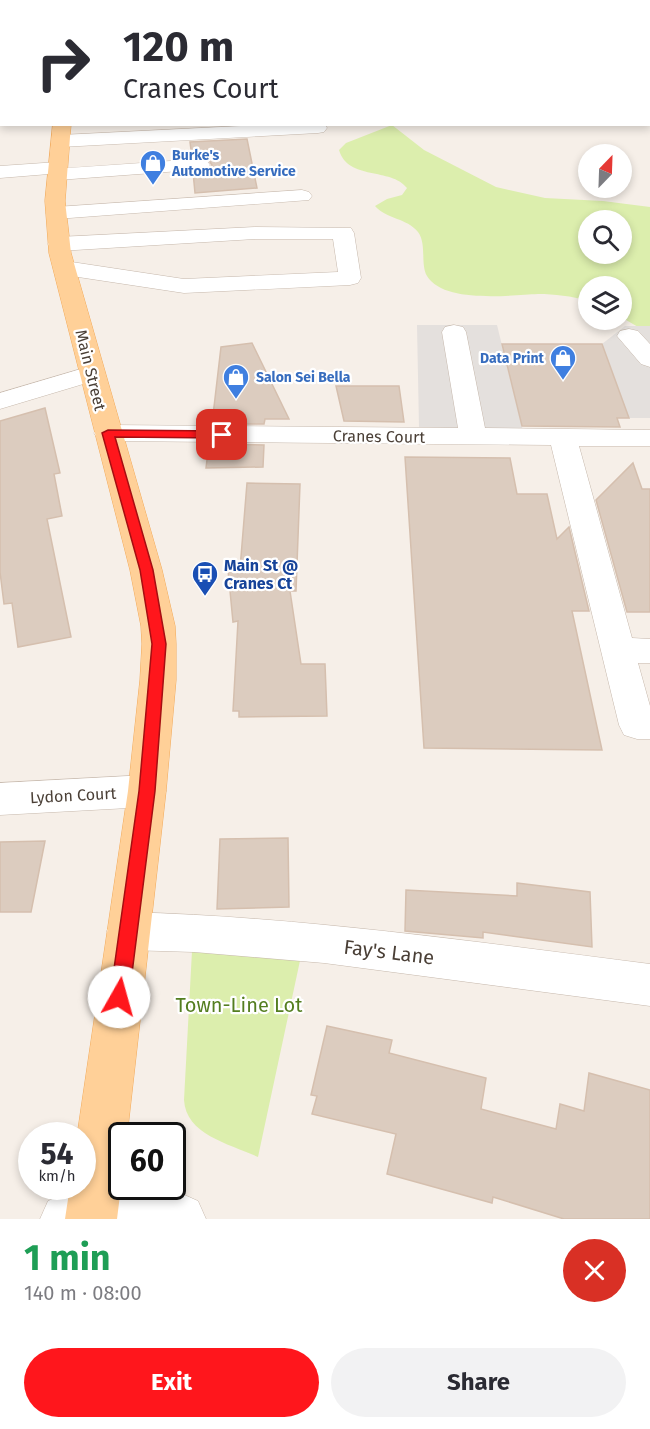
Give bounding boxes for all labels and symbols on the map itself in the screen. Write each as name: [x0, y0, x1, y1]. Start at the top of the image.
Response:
north arrow: [578, 144, 632, 198]
place label: Burke's Automotive Service: [171, 147, 296, 180]
shop icon: Burke's Automotive Service: [138, 148, 168, 186]
street label: Main Street: [71, 328, 110, 413]
shop icon: Data Print: [548, 343, 578, 381]
place label: Data Print: [480, 350, 545, 367]
shop icon: Salon Sei Bella: [221, 362, 251, 400]
place label: Salon Sei Bella: [256, 369, 351, 386]
pin: [196, 409, 247, 460]
street label: Cranes Court: [333, 426, 425, 447]
place label: Main St @ Cranes Ct: [224, 556, 298, 593]
bus stop icon: Main St @ Cranes Ct: [190, 559, 220, 597]
street label: Lydon Court: [29, 784, 117, 807]
street label: Fay's Lane: [342, 935, 436, 969]
position arrow: [87, 965, 151, 1029]
park label: Town-Line Lot: [176, 993, 303, 1017]
speed limit sign: 60: [108, 1122, 186, 1200]

